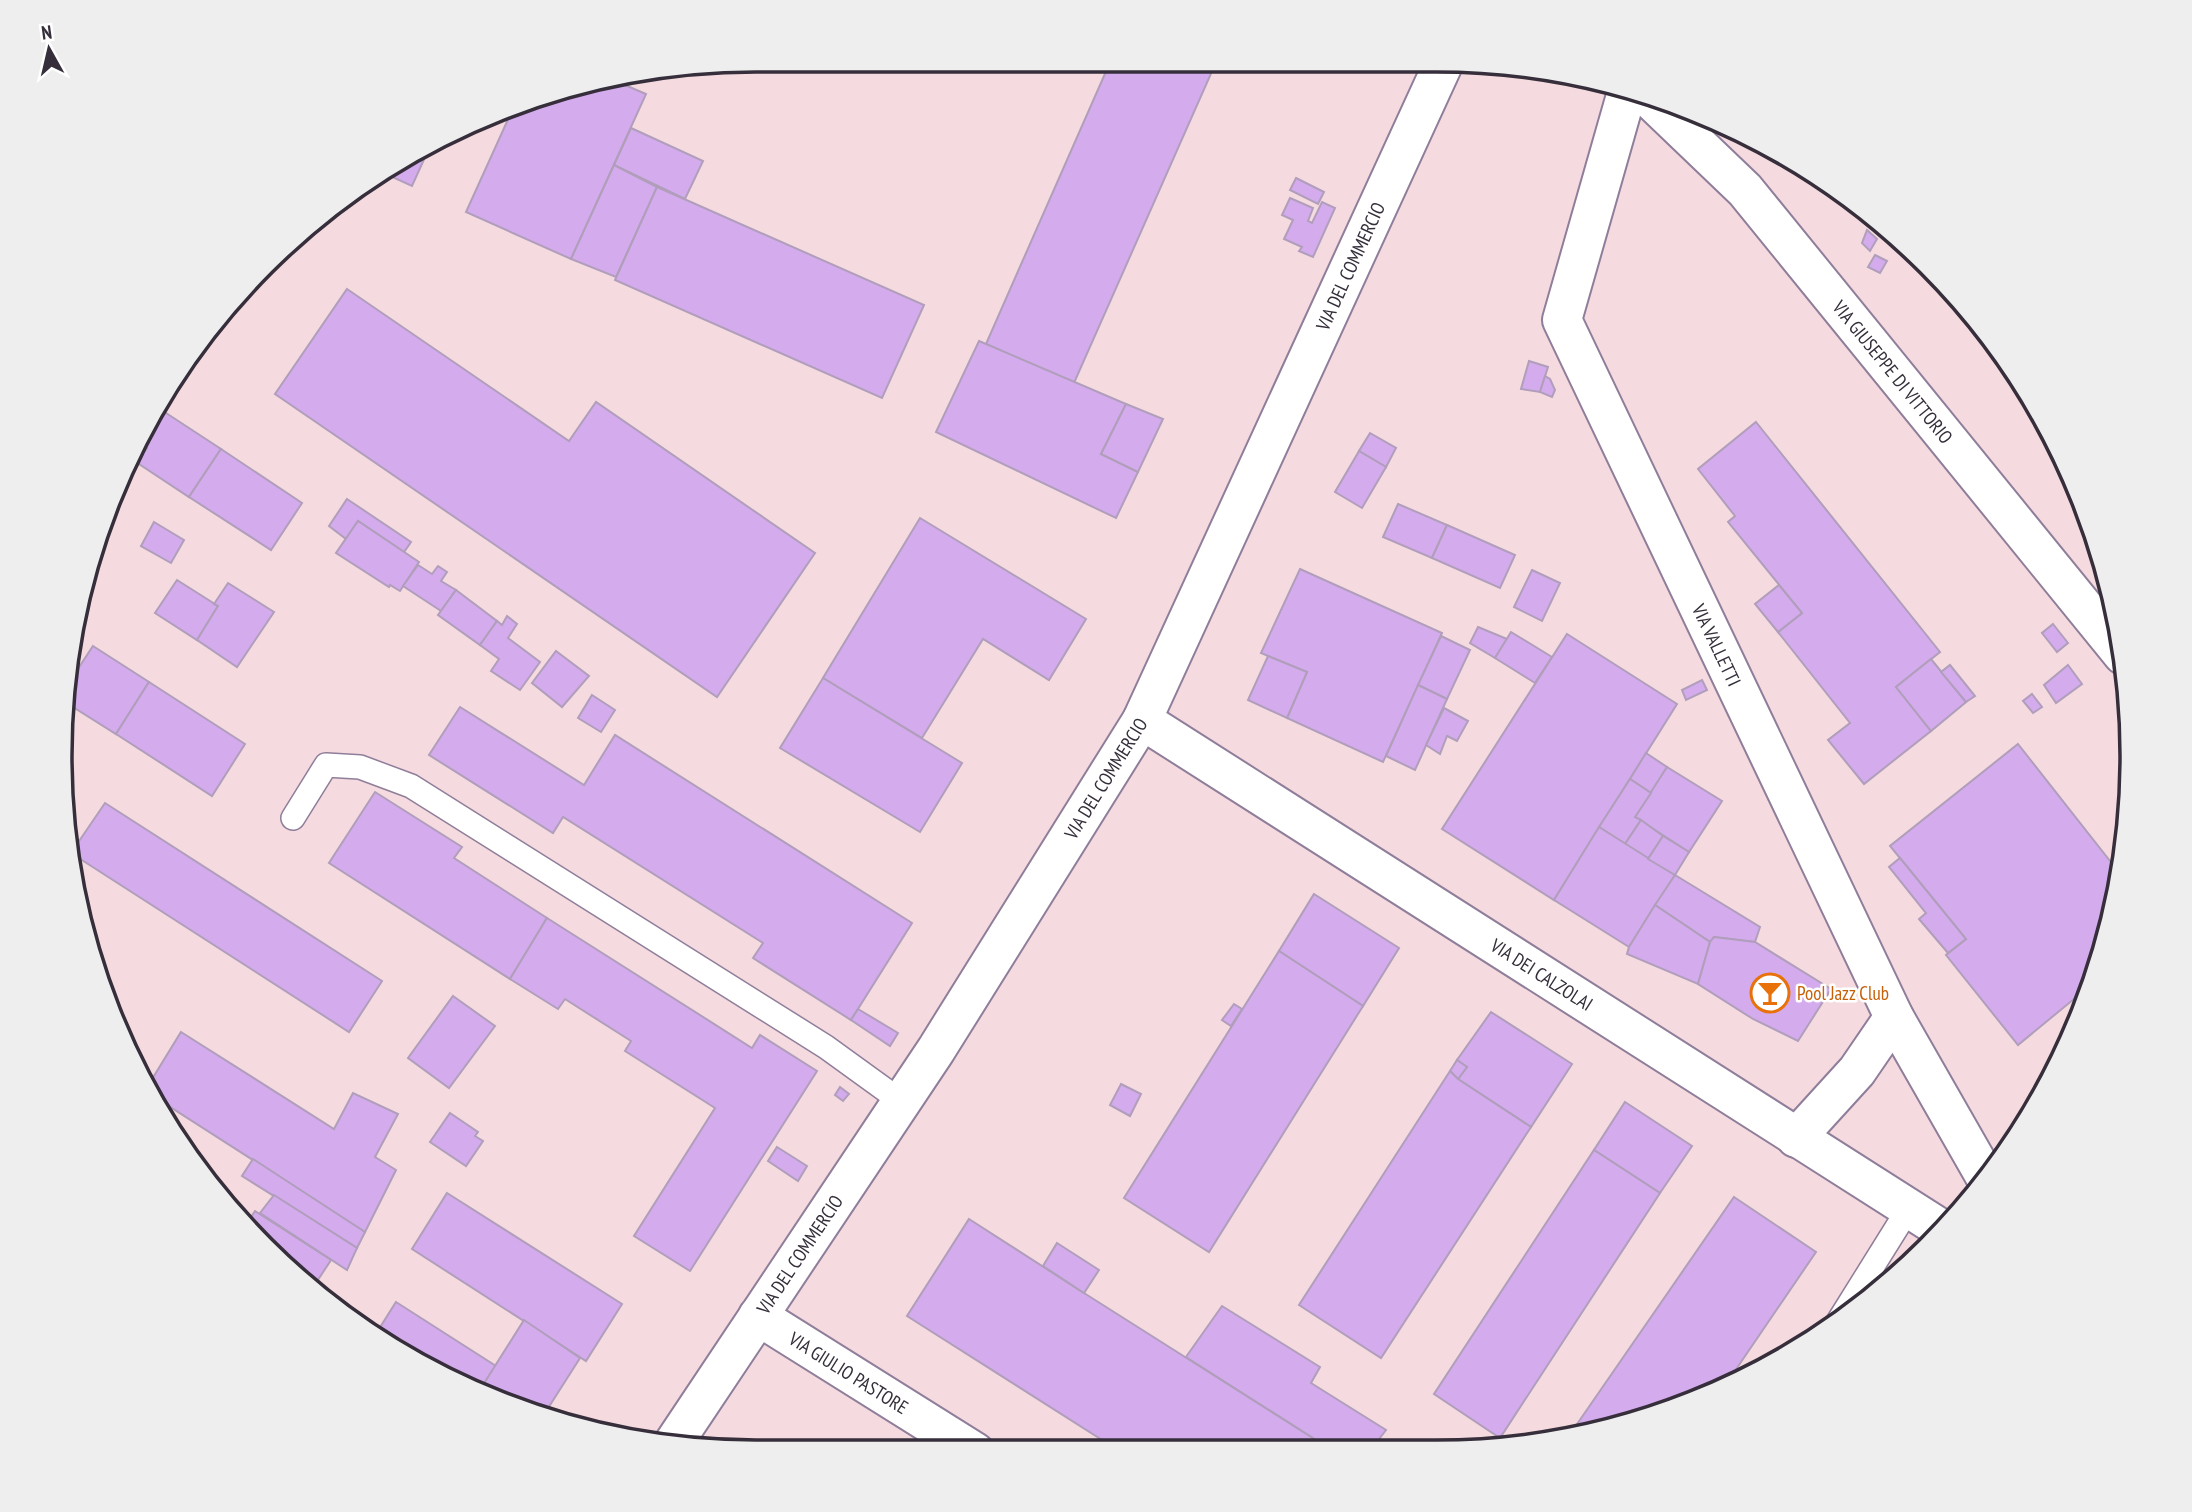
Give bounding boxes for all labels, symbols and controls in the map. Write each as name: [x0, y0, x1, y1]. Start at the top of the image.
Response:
north arrow: [14, 14, 84, 84]
text: N: [40, 20, 53, 45]
street label: VIA DEL COMMERCIO: [1310, 198, 1390, 335]
street label: VIA GIUSEPPE DI VITTORIO: [1827, 295, 1958, 448]
street label: VIA VALLETTI: [1687, 599, 1747, 690]
street label: VIA DEL COMMERCIO: [1058, 713, 1152, 844]
street label: VIA DEI CALZOLAI: [1485, 933, 1597, 1016]
bar icon: Pool Jazz Club: [1749, 972, 1791, 1014]
place label: Pool Jazz Club: [1797, 981, 1889, 1005]
street label: VIA DEL COMMERCIO: [751, 1190, 848, 1319]
street label: VIA GIULIO PASTORE: [784, 1326, 913, 1419]

